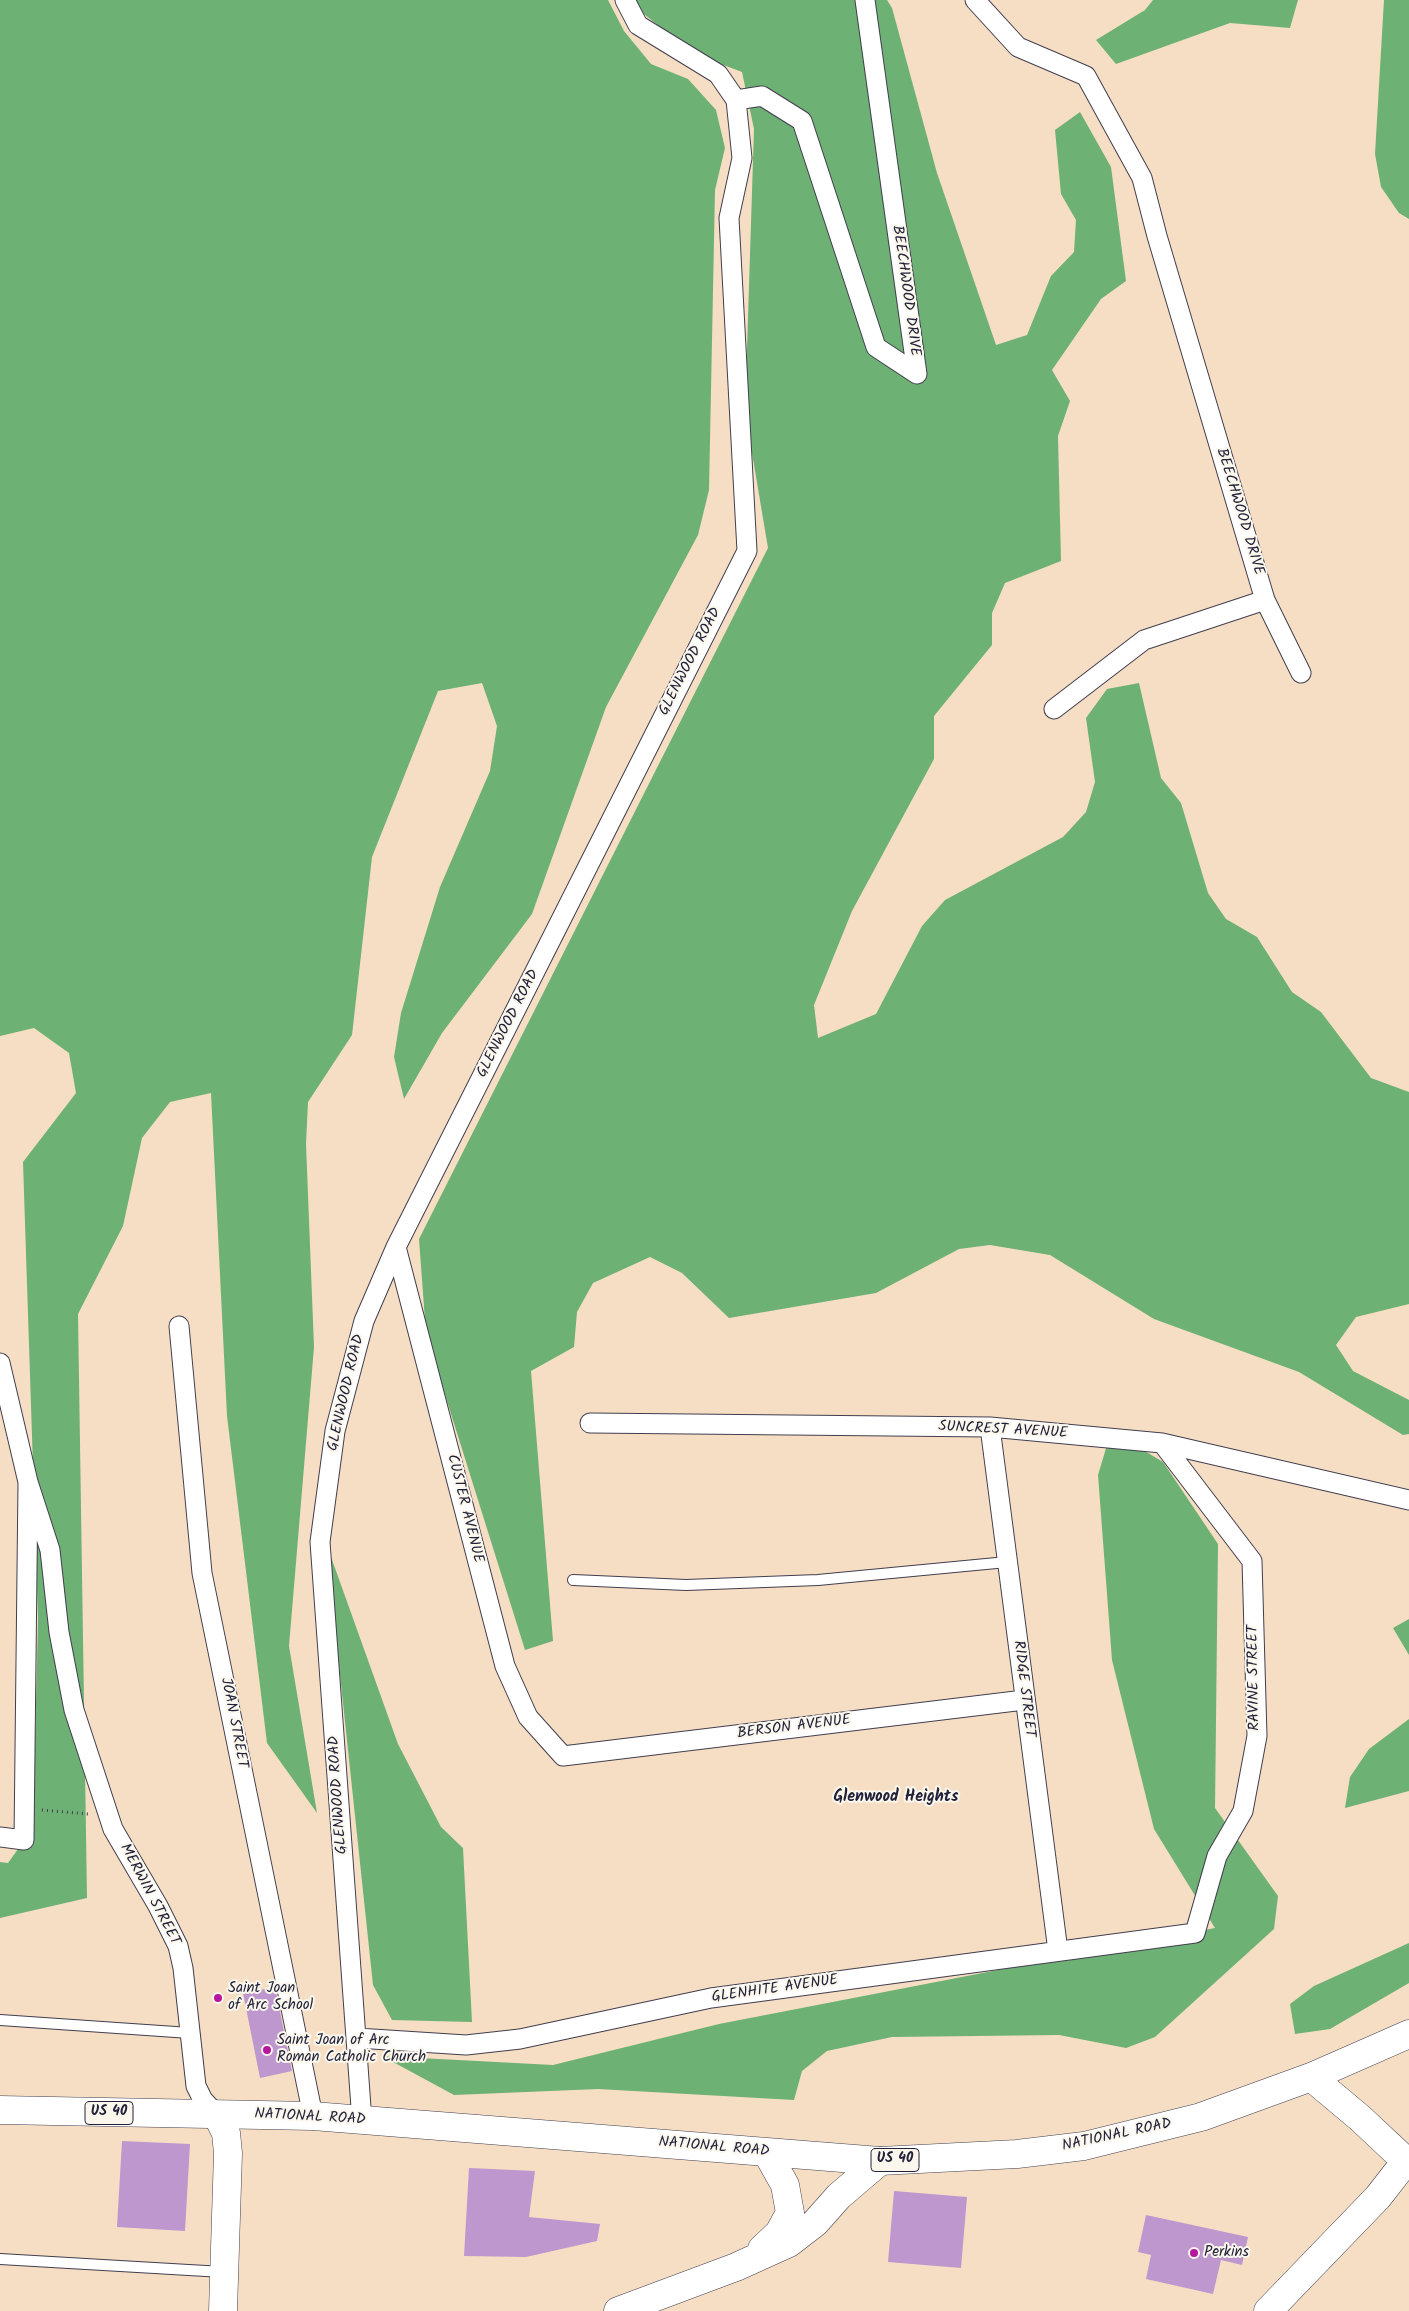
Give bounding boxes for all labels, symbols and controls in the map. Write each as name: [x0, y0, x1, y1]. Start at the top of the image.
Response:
street label: BEECHWOOD DRIVE: [887, 224, 923, 358]
street label: BEECHWOOD DRIVE: [1211, 446, 1267, 578]
street label: GLENWOOD ROAD: [656, 605, 726, 719]
street label: GLENWOOD ROAD: [474, 967, 544, 1081]
street label: GLENWOOD ROAD: [325, 1333, 369, 1453]
street label: SUNCREST AVENUE: [938, 1419, 1068, 1443]
street label: CUSTER AVENUE: [442, 1453, 486, 1565]
street label: RAVINE STREET: [1245, 1625, 1265, 1731]
street label: RIDGE STREET: [1008, 1640, 1038, 1738]
street label: JOAN STREET: [215, 1676, 251, 1770]
street label: BERSON AVENUE: [736, 1712, 852, 1744]
street label: GLENWOOD ROAD: [326, 1735, 352, 1855]
district label: Glenwood Heights: [834, 1788, 958, 1808]
street label: MERWIN STREET: [115, 1841, 183, 1949]
street label: GLENHITE AVENUE: [711, 1972, 839, 2008]
place label: Saint Joan of Arc School: [228, 1980, 313, 2015]
marker: Saint Joan of Arc School: [212, 1992, 224, 2004]
place label: Saint Joan of Arc Roman Catholic Church: [277, 2032, 426, 2067]
marker: Saint Joan of Arc Roman Catholic Church: [261, 2044, 273, 2056]
road number: US 40: [85, 2102, 133, 2124]
street label: NATIONAL ROAD: [254, 2106, 366, 2130]
street label: NATIONAL ROAD: [1061, 2116, 1173, 2156]
street label: NATIONAL ROAD: [658, 2134, 770, 2162]
road number: US 40: [871, 2148, 919, 2172]
place label: Perkins: [1204, 2244, 1249, 2262]
marker: Perkins: [1188, 2247, 1200, 2259]

